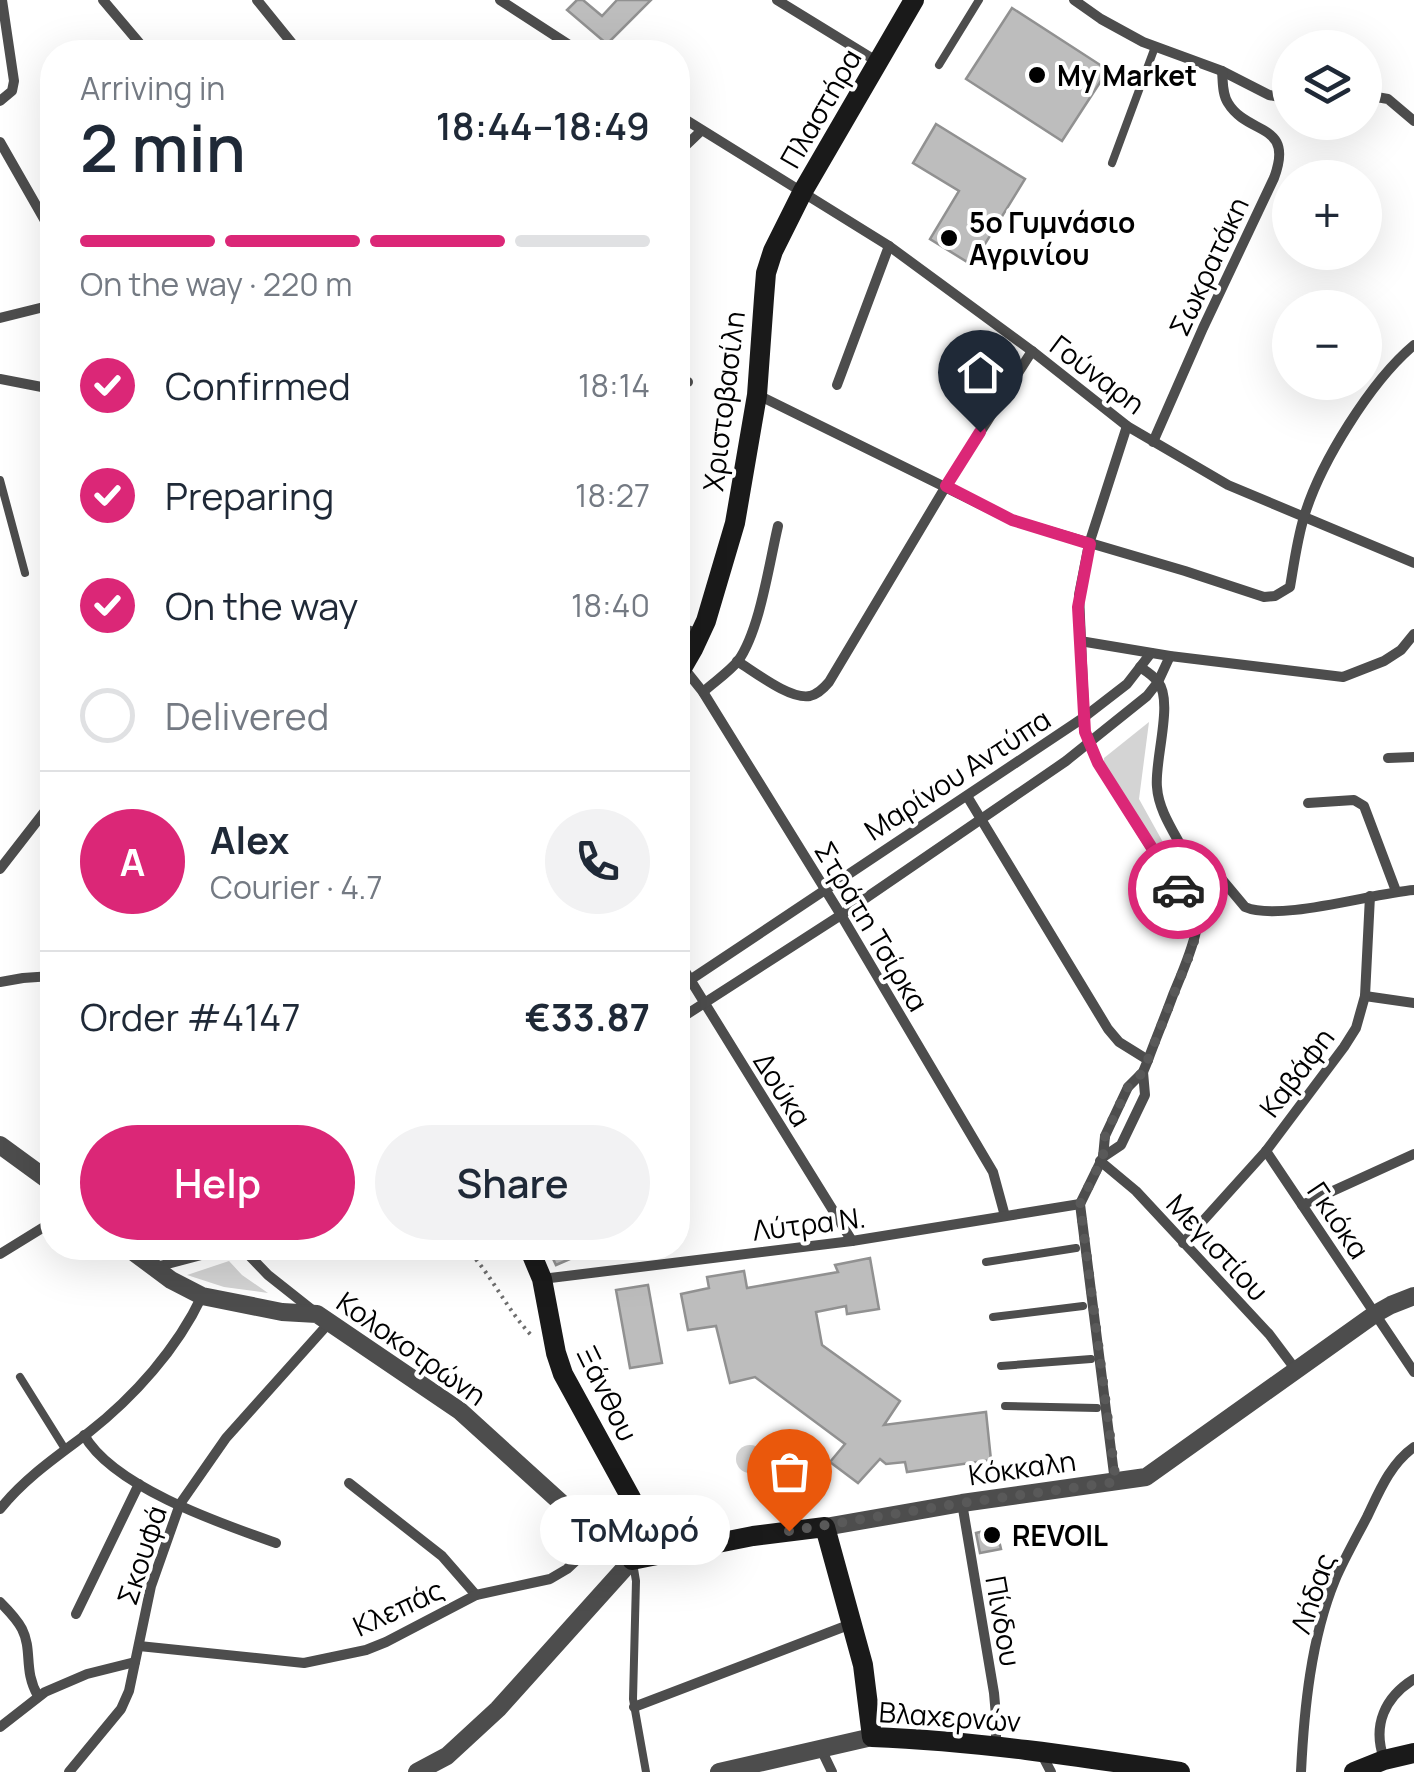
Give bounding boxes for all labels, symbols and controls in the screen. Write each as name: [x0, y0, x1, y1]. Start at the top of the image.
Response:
map controls: [1272, 30, 1382, 400]
button: layers: [1272, 30, 1382, 140]
street label: Πλαστήρα: [771, 41, 869, 175]
place label: My Market: [1057, 56, 1197, 94]
marker: My Market: [1026, 64, 1048, 86]
text: Arriving in: [80, 66, 225, 110]
text: 18:44–18:49: [436, 99, 650, 151]
text: 2 min: [80, 103, 246, 192]
button: +: [1272, 160, 1382, 270]
street label: Σωκρατάκη: [1159, 190, 1257, 342]
place label: 5ο Γυμνάσιο Αγρινίου: [969, 203, 1135, 273]
marker: 5ο Γυμνάσιο Αγρινίου: [938, 227, 960, 249]
text: On the way · 220 m: [80, 262, 352, 306]
button: −: [1272, 290, 1382, 400]
street label: Χριστοβασίλη: [693, 309, 753, 493]
street label: Γούναρη: [1043, 326, 1153, 422]
pin: [938, 330, 1023, 433]
icon: home: [953, 345, 1008, 400]
icon: check: [80, 358, 135, 413]
text: Confirmed: [165, 359, 351, 411]
text: 18:14: [578, 363, 650, 407]
icon: check: [80, 468, 135, 523]
text: Preparing: [165, 469, 334, 521]
text: 18:27: [575, 473, 650, 517]
icon: check: [80, 578, 135, 633]
text: On the way: [165, 579, 358, 631]
text: 18:40: [571, 583, 650, 627]
text: Delivered: [165, 689, 329, 741]
street label: Μαρίνου Αντύπα: [857, 700, 1057, 848]
button: phone: [545, 809, 650, 914]
text: Alex: [210, 813, 289, 865]
street label: Στράτη Τσίρκα: [806, 834, 938, 1018]
text: A: [120, 835, 145, 887]
courier: [1128, 839, 1228, 939]
icon: car: [1151, 862, 1206, 917]
text: Courier · 4.7: [210, 865, 383, 909]
text: Order #4147: [80, 990, 301, 1042]
text: €33.87: [525, 990, 650, 1042]
street label: Καβάφη: [1250, 1020, 1342, 1124]
street label: Δούκα: [745, 1044, 821, 1134]
button: Help: [80, 1125, 355, 1240]
button: Share: [375, 1125, 650, 1240]
street label: Γκιόκα: [1299, 1174, 1379, 1266]
street label: Μεγιστίου: [1159, 1185, 1277, 1309]
street label: Λύτρα Ν.: [750, 1197, 868, 1249]
street label: Κολοκοτρώνη: [330, 1282, 494, 1414]
street label: Ξάνθου: [569, 1339, 647, 1447]
pin: [747, 1429, 832, 1532]
street label: Κόκκαλη: [966, 1441, 1078, 1493]
icon: bag: [762, 1444, 817, 1499]
callout: ΤοΜωρό: [539, 1496, 729, 1566]
street label: Σκουφά: [107, 1501, 175, 1609]
text: ΤοΜωρό: [571, 1508, 699, 1552]
place label: REVOIL: [1012, 1516, 1108, 1554]
marker: REVOIL: [981, 1524, 1003, 1546]
street label: Λήδας: [1281, 1548, 1343, 1638]
street label: Κλεπάς: [347, 1570, 449, 1644]
street label: Πίνδου: [977, 1573, 1031, 1669]
street label: Βλαχερνών: [878, 1692, 1022, 1740]

